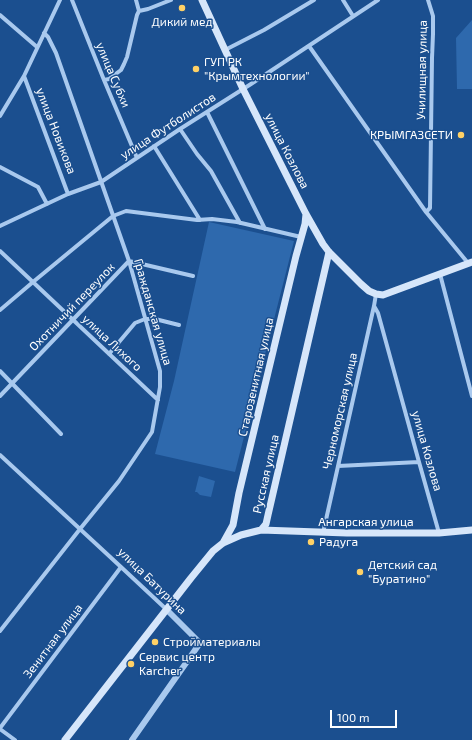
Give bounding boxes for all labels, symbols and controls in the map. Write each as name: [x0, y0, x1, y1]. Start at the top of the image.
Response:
marker: Дикий мед: [177, 3, 187, 13]
place label: Дикий мед: [152, 15, 212, 29]
street label: Училищная улица: [414, 20, 430, 120]
street label: улица Субхи: [93, 40, 133, 110]
place label: ГУП РК "Крымтехнологии": [204, 55, 310, 83]
marker: ГУП РК "Крымтехнологии": [191, 64, 201, 74]
street label: улица Новикова: [33, 86, 79, 176]
street label: улица Футболистов: [118, 90, 218, 162]
street label: улица Козлова: [262, 111, 312, 191]
place label: КРЫМГАЗСЕТИ: [370, 128, 453, 142]
marker: КРЫМГАЗСЕТИ: [456, 130, 466, 140]
street label: Гражданская улица: [131, 257, 175, 367]
street label: Охотничий переулок: [26, 260, 118, 354]
street label: улица Лихого: [79, 312, 145, 374]
street label: Старозенитная улица: [235, 316, 277, 438]
street label: Черноморская улица: [320, 351, 360, 471]
street label: улица Козлова: [409, 409, 445, 493]
street label: Русская улица: [250, 433, 282, 515]
street label: Ангарская улица: [318, 515, 414, 529]
place label: Радуга: [319, 535, 358, 549]
marker: Радуга: [306, 537, 316, 547]
street label: улица Батурина: [115, 545, 189, 617]
place label: Детский сад "Буратино": [368, 558, 437, 586]
marker: Детский сад "Буратино": [355, 567, 365, 577]
street label: Зенитная улица: [20, 601, 86, 681]
place label: Стройматериалы: [163, 635, 261, 649]
marker: Стройматериалы: [150, 637, 160, 647]
place label: Сервис центр Karcher: [139, 650, 215, 678]
marker: Сервис центр Karcher: [126, 659, 136, 669]
scale bar: [332, 702, 399, 728]
text: 100 m: [337, 710, 369, 724]

